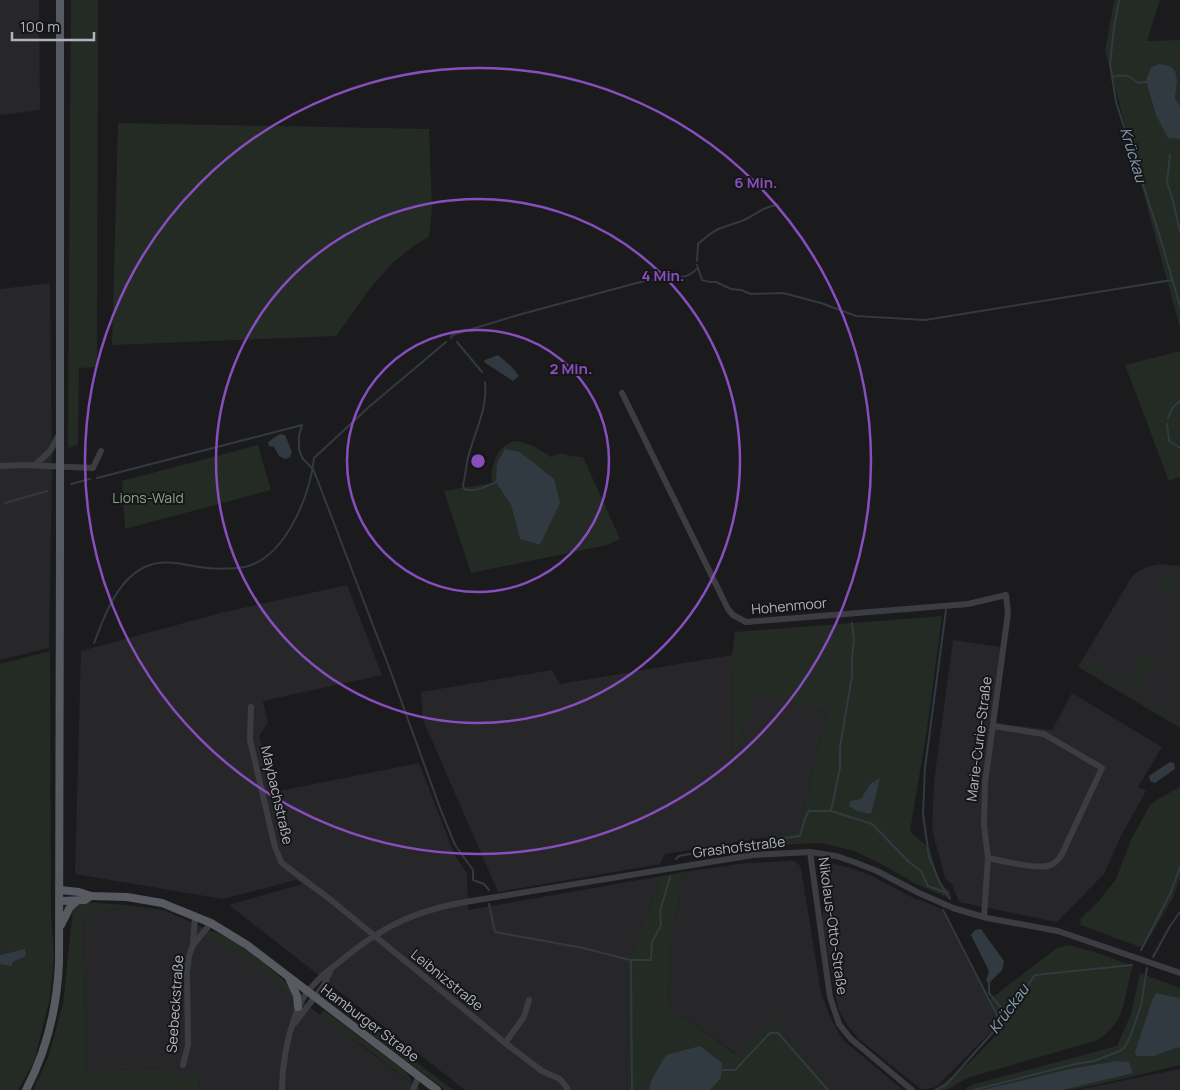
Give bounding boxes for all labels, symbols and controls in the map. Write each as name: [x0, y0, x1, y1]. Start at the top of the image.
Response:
scale bar: [12, 10, 95, 42]
text: 100 m: [20, 16, 60, 37]
water label: Krückau: [1115, 125, 1152, 186]
text: 6 Min.: [734, 172, 778, 193]
text: 4 Min.: [641, 265, 685, 286]
text: 2 Min.: [550, 358, 592, 379]
centre of rings: [469, 452, 487, 470]
park label: Lions-Wald: [112, 488, 184, 507]
street label: Hohenmoor: [750, 593, 828, 618]
street label: Marie-Curie-Straße: [961, 675, 996, 803]
street label: Maybachstraße: [257, 744, 298, 846]
street label: Grashofstraße: [691, 831, 786, 862]
street label: Nikolaus-Otto-Straße: [814, 856, 853, 996]
street label: Leibnizstraße: [407, 945, 487, 1015]
street label: Seebeckstraße: [162, 954, 187, 1054]
street label: Hamburger Straße: [317, 979, 423, 1066]
water label: Krückau: [984, 979, 1034, 1038]

